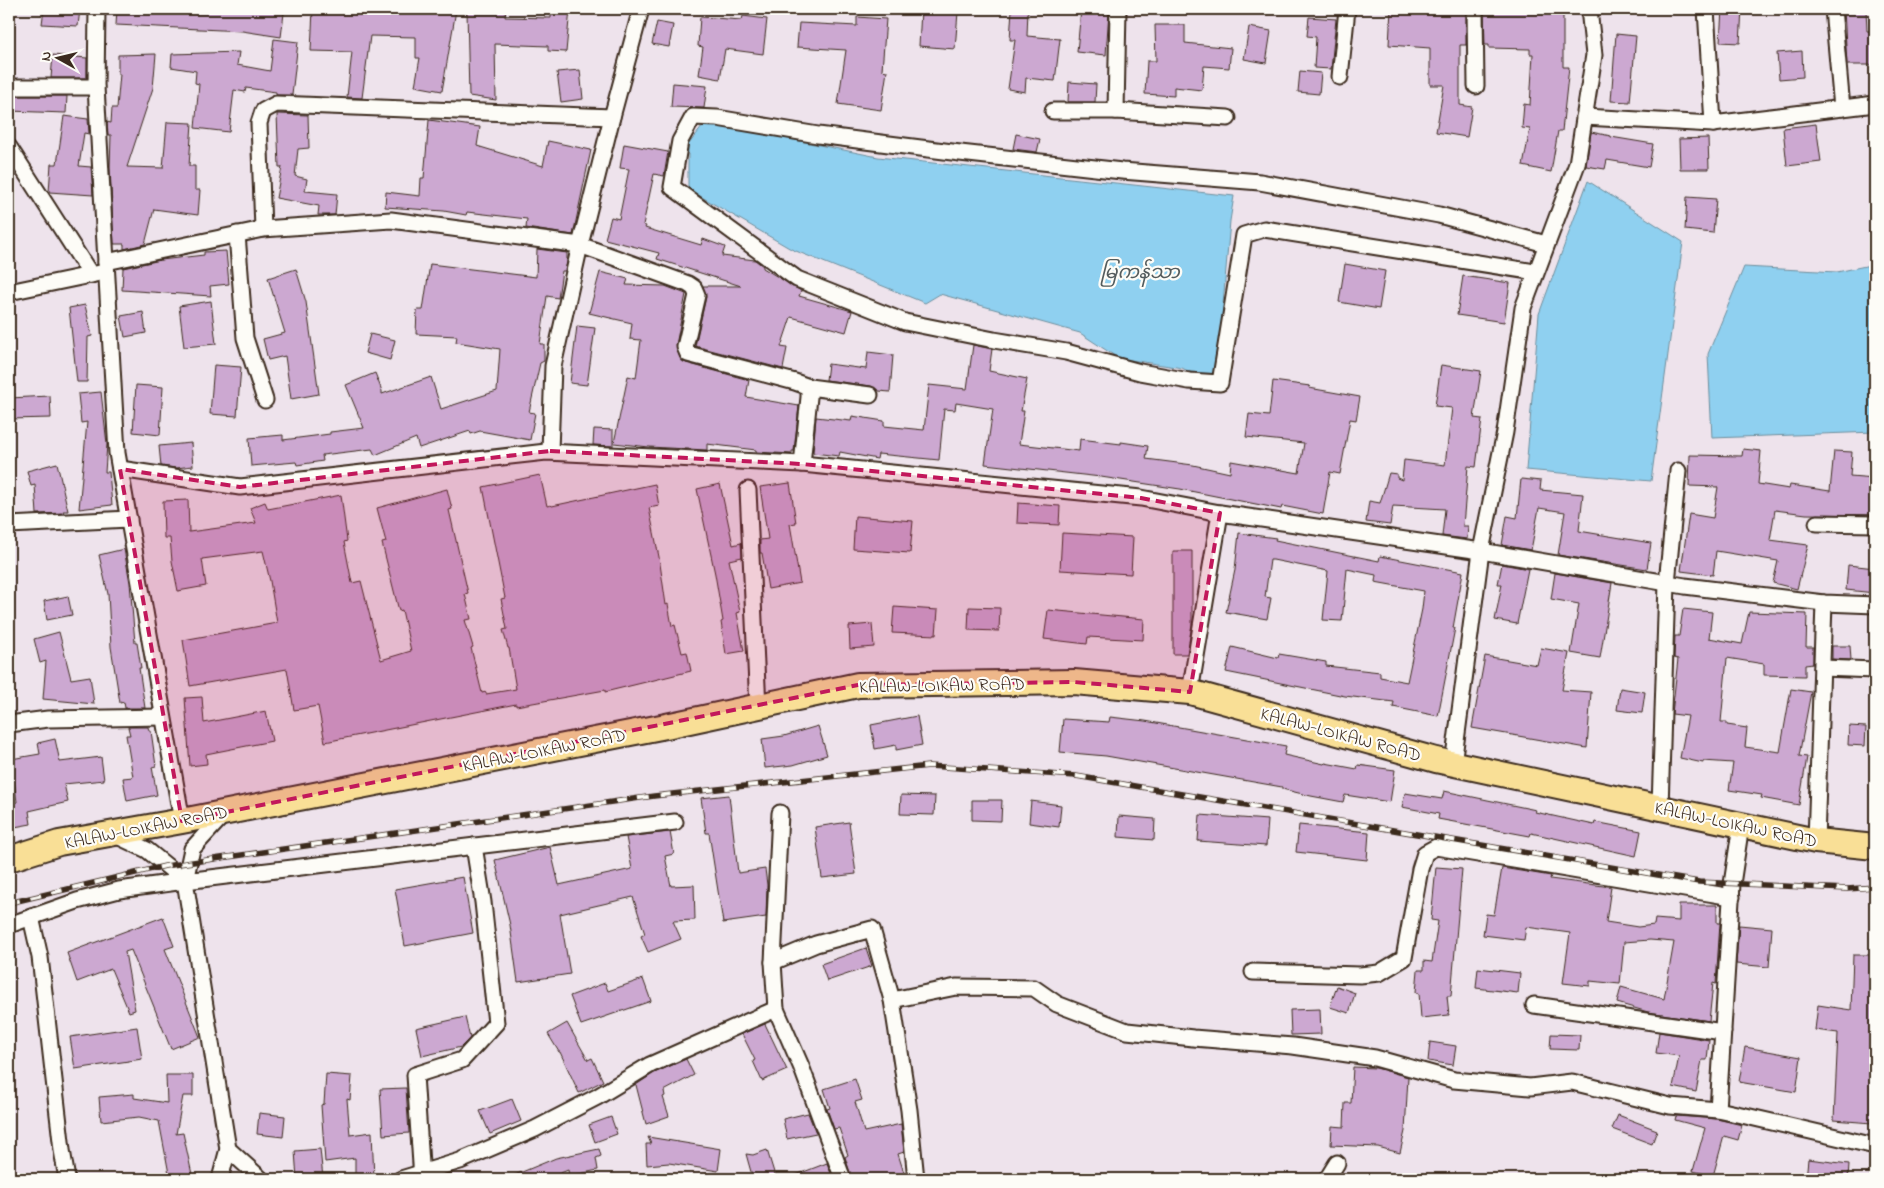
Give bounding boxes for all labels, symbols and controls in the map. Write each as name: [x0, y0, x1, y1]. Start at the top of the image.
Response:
north arrow: [32, 32, 82, 82]
text: N: [36, 50, 58, 63]
water label: မြကန်သာ: [1100, 258, 1181, 287]
street label: KALAW-LOIKAW ROAD: [859, 673, 1025, 701]
street label: KALAW-LOIKAW ROAD: [1257, 702, 1424, 770]
street label: KALAW-LOIKAW ROAD: [461, 723, 628, 781]
street label: KALAW-LOIKAW ROAD: [1652, 796, 1819, 856]
street label: KALAW-LOIKAW ROAD: [63, 800, 230, 858]

